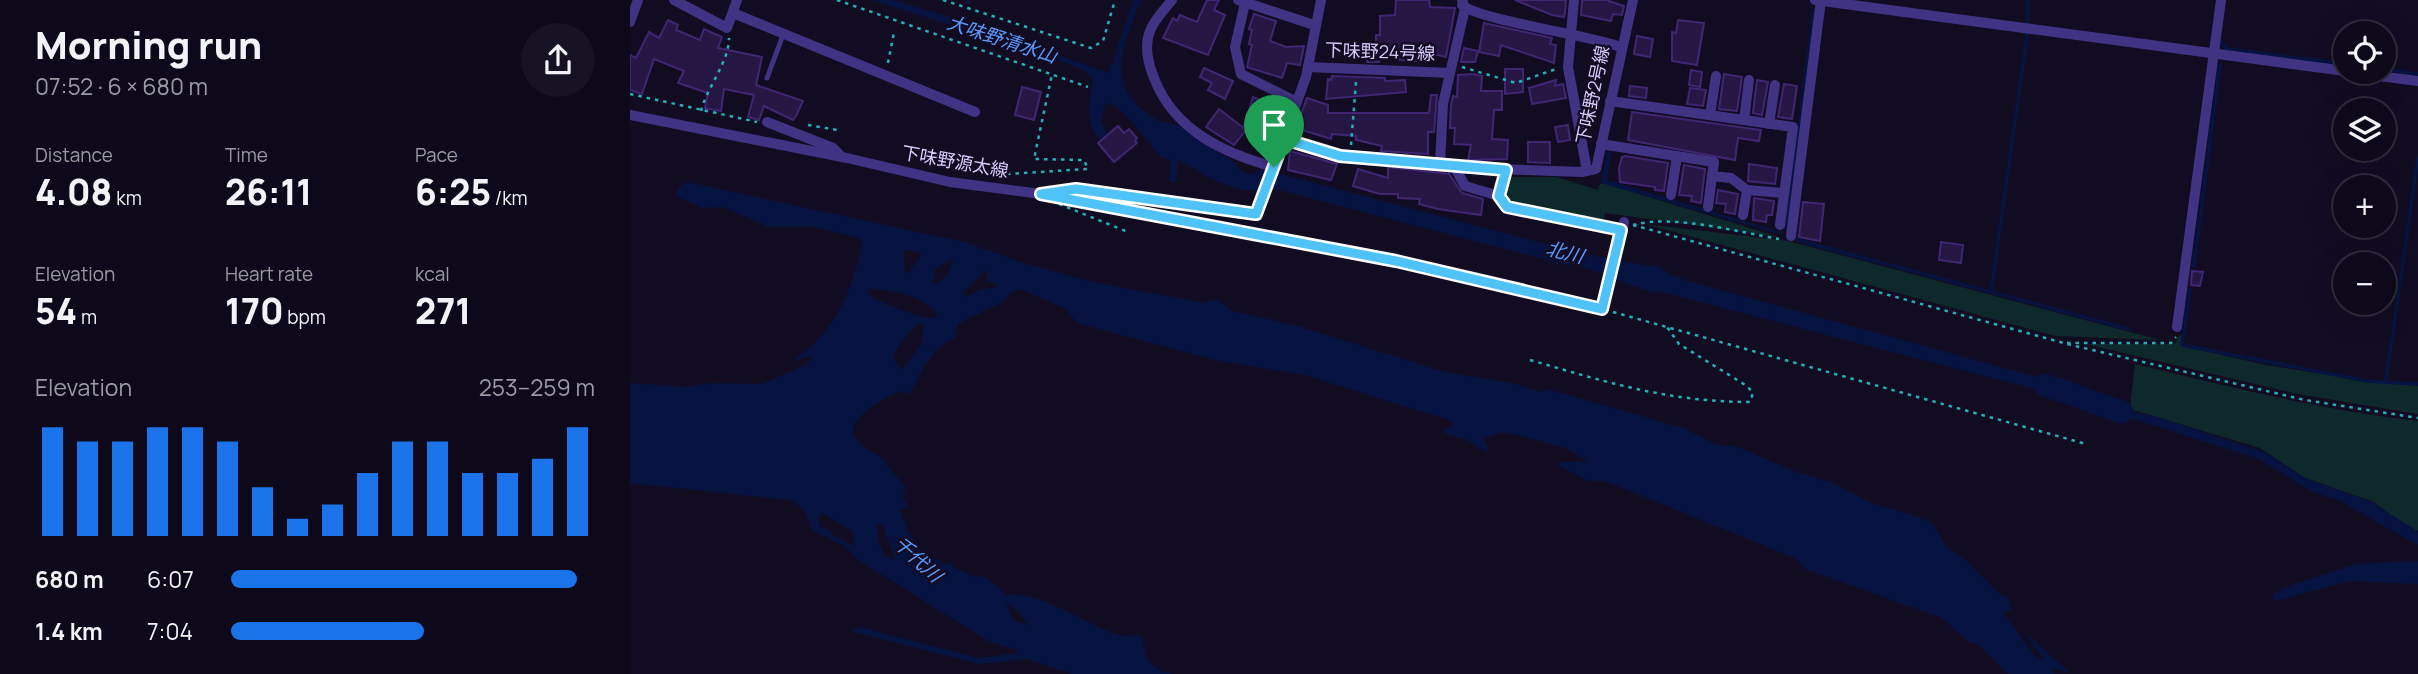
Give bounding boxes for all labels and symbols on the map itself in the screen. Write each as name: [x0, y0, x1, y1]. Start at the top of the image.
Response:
water label: 大味野清水山: [944, 9, 1061, 69]
street label: 下味野24号線: [1324, 37, 1436, 65]
street label: 下味野2号線: [1570, 43, 1614, 146]
pin: [1244, 95, 1304, 167]
street label: 下味野源太線: [900, 140, 1010, 182]
water label: 北川: [1543, 235, 1589, 270]
water label: 千代川: [888, 530, 949, 589]

